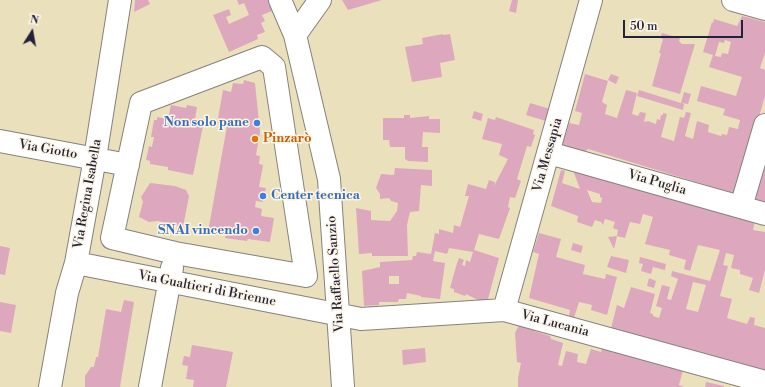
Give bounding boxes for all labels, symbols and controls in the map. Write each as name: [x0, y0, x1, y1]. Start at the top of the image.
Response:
north arrow: [12, 12, 52, 52]
scale bar: [625, 12, 745, 38]
text: N: [29, 13, 40, 28]
text: 50 m: [630, 19, 658, 34]
place label: Non solo pane: [164, 115, 249, 131]
street label: Via Messapia: [530, 116, 566, 194]
marker: Non solo pane: [252, 118, 262, 128]
place label: Pinzarò: [263, 131, 312, 147]
marker: Pinzarò: [250, 134, 260, 144]
street label: Via Giotto: [17, 137, 79, 163]
street label: Via Regina Isabella: [71, 138, 105, 250]
street label: Via Puglia: [626, 167, 688, 199]
place label: Center tecnica: [271, 188, 360, 204]
marker: Center tecnica: [258, 191, 268, 201]
street label: Via Raffaello Sanzio: [324, 215, 348, 333]
place label: SNAI vincendo: [158, 223, 248, 239]
marker: SNAI vincendo: [251, 226, 261, 236]
street label: Via Gualtieri di Brienne: [137, 268, 277, 310]
street label: Via Lucania: [519, 307, 591, 341]

